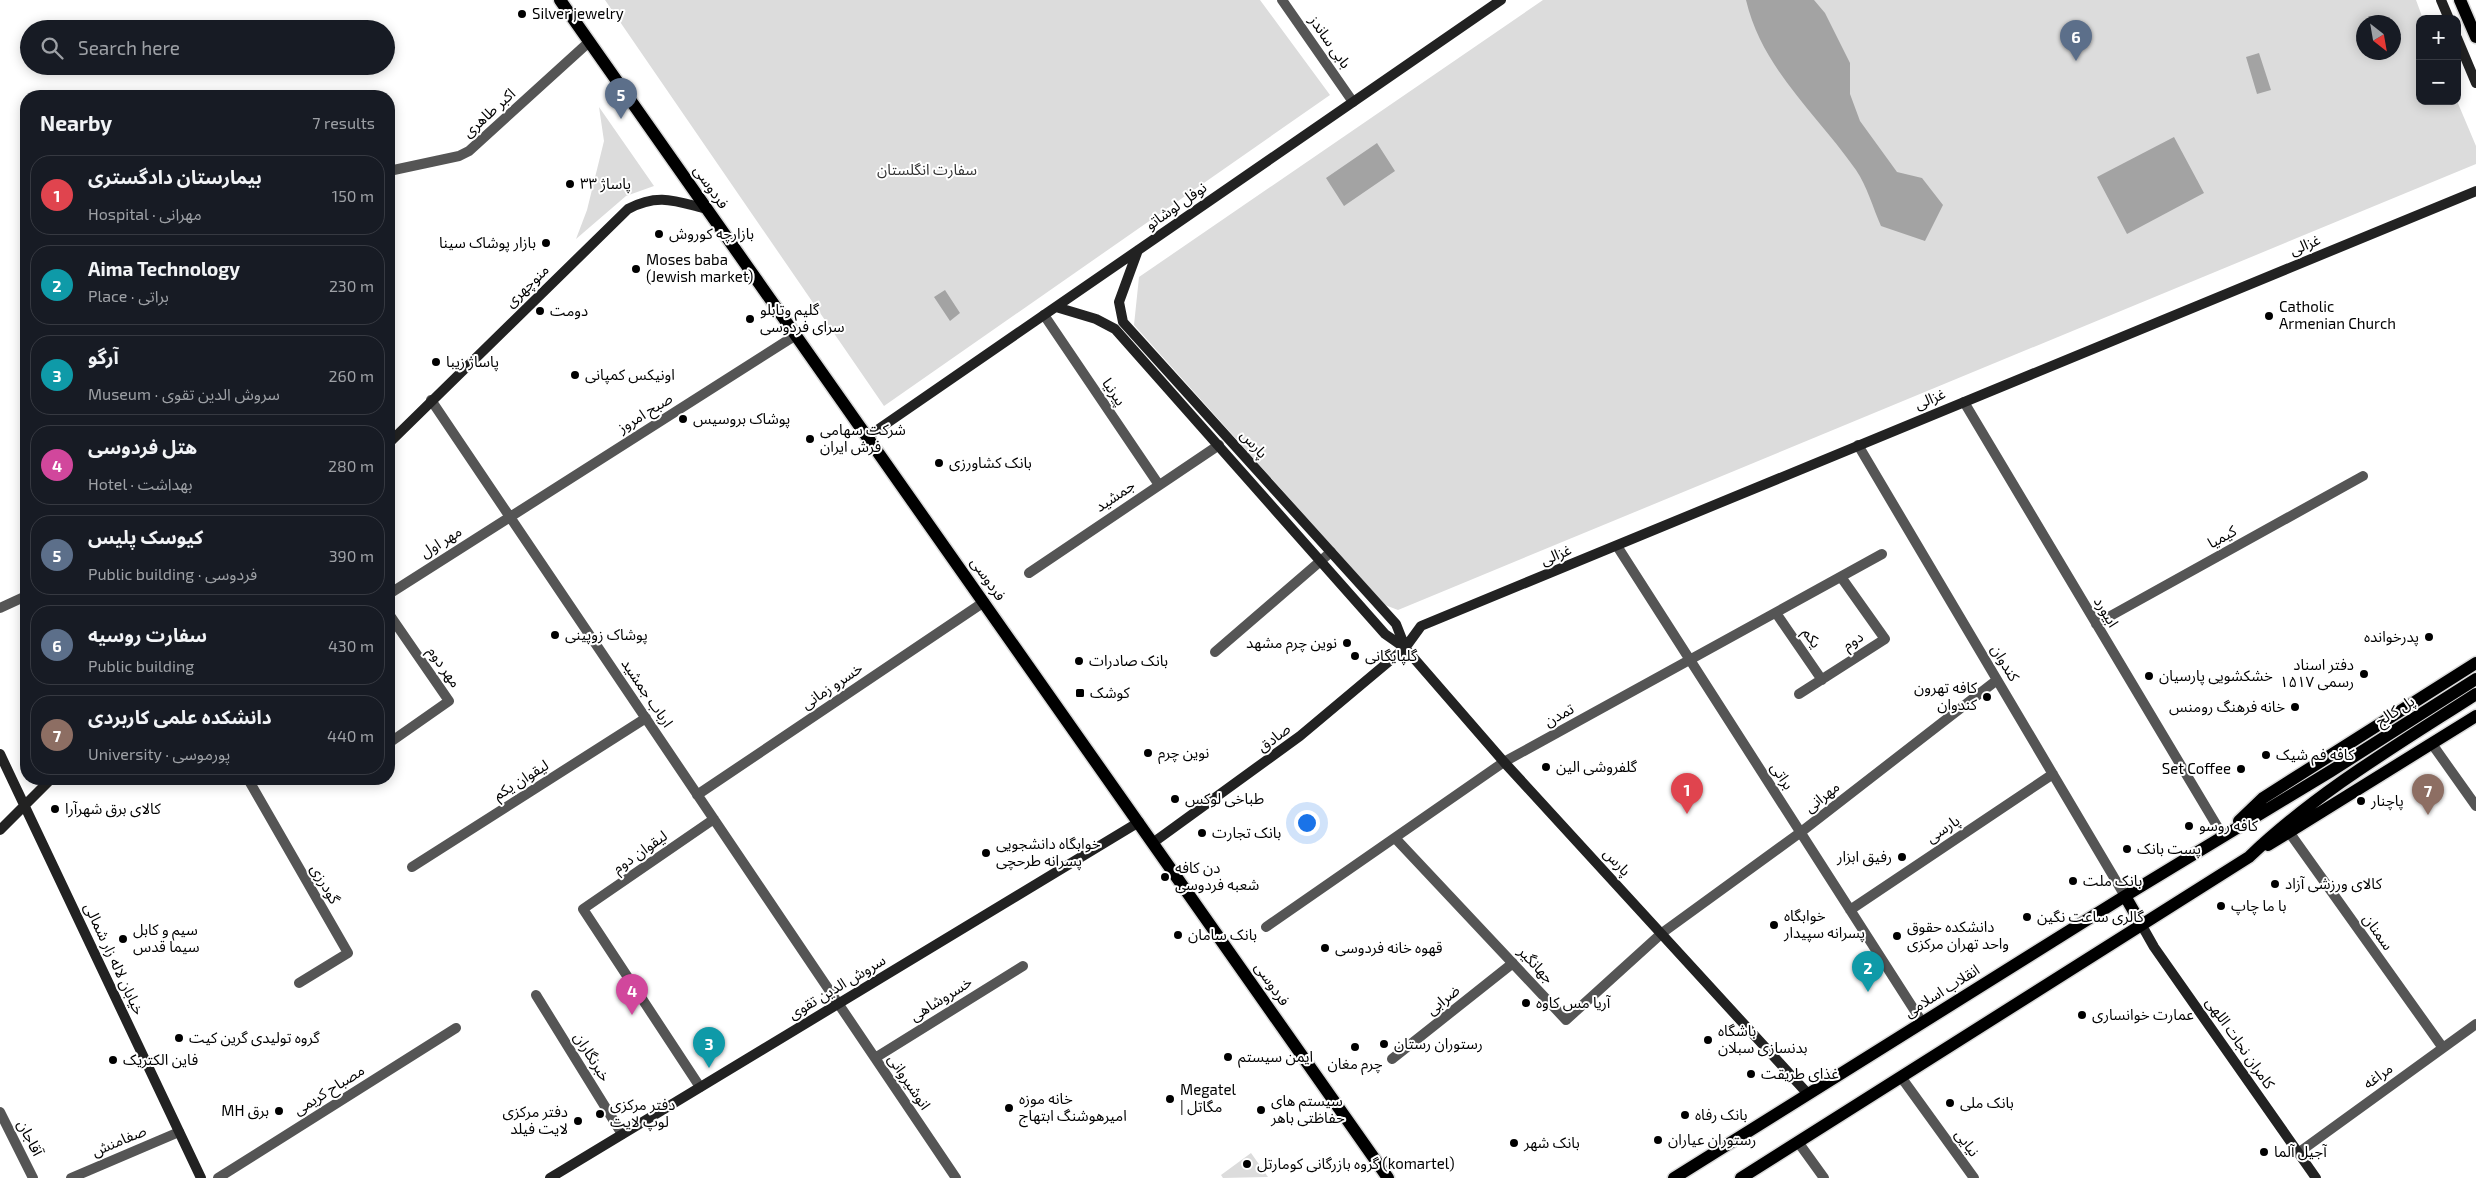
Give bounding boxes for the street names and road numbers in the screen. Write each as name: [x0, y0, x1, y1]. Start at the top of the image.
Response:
street label: بابی ساندز: [1305, 11, 1356, 72]
street label: اکبر طاهری: [458, 84, 519, 141]
street label: فردوسی: [690, 161, 733, 212]
street label: نوفل لوشاتو: [1141, 178, 1210, 234]
street label: غزالی: [2287, 230, 2323, 259]
street label: منوچهری: [501, 260, 553, 312]
street label: پیرنیا: [1097, 374, 1131, 410]
street label: غزالی: [1912, 384, 1948, 413]
street label: صبح امروز: [613, 388, 677, 440]
street label: پارس: [1236, 425, 1272, 463]
street label: جمشید: [1091, 475, 1138, 515]
street label: کیمیا: [2204, 520, 2240, 551]
street label: مهر اول: [416, 521, 465, 562]
street label: غزالی: [1538, 540, 1574, 569]
street label: فردوسی: [967, 553, 1010, 604]
street label: ابیورد: [2090, 593, 2123, 631]
street label: یکم: [1797, 624, 1826, 653]
street label: دوم: [1839, 627, 1868, 656]
street label: کندوان: [1987, 641, 2024, 685]
street label: مهر دوم: [422, 642, 465, 692]
street label: ارباب جمشید: [617, 655, 677, 731]
street label: خسرو زمانی: [797, 658, 866, 713]
street label: پل کالج: [2372, 691, 2420, 733]
street label: تمدن: [1540, 699, 1577, 730]
street label: صادق: [1253, 719, 1294, 756]
street label: لیقوان یکم: [490, 755, 553, 806]
street label: براتی: [1767, 759, 1798, 793]
street label: مهرانی: [1800, 777, 1843, 816]
street label: پارسی: [1922, 810, 1964, 848]
street label: لیقوان دوم: [609, 826, 672, 879]
street label: پارس: [1599, 843, 1635, 881]
street label: گودرزی: [306, 860, 345, 908]
street label: خیابان لاله زار شمالی: [80, 900, 149, 1018]
street label: سمنان: [2359, 910, 2398, 954]
street label: جهانگیر: [1514, 941, 1558, 987]
street label: سروش الدین تقوی: [784, 950, 889, 1023]
street label: فردوسی: [1251, 958, 1294, 1009]
street label: انقلاب اسلامی: [1900, 960, 1983, 1021]
street label: خسروشاهی: [906, 972, 976, 1025]
street label: ضرابی: [1422, 980, 1463, 1019]
street label: کامران نجات اللهی: [2202, 993, 2280, 1093]
street label: خبرنگاران: [570, 1029, 615, 1085]
street label: انوشیروانی: [884, 1050, 935, 1113]
street label: مراغه: [2359, 1059, 2396, 1093]
street label: مصباح کریمی: [290, 1060, 369, 1121]
street label: آقاجان: [13, 1116, 48, 1160]
street label: صفامنش: [89, 1121, 149, 1160]
street label: نیایی: [1951, 1125, 1984, 1160]

